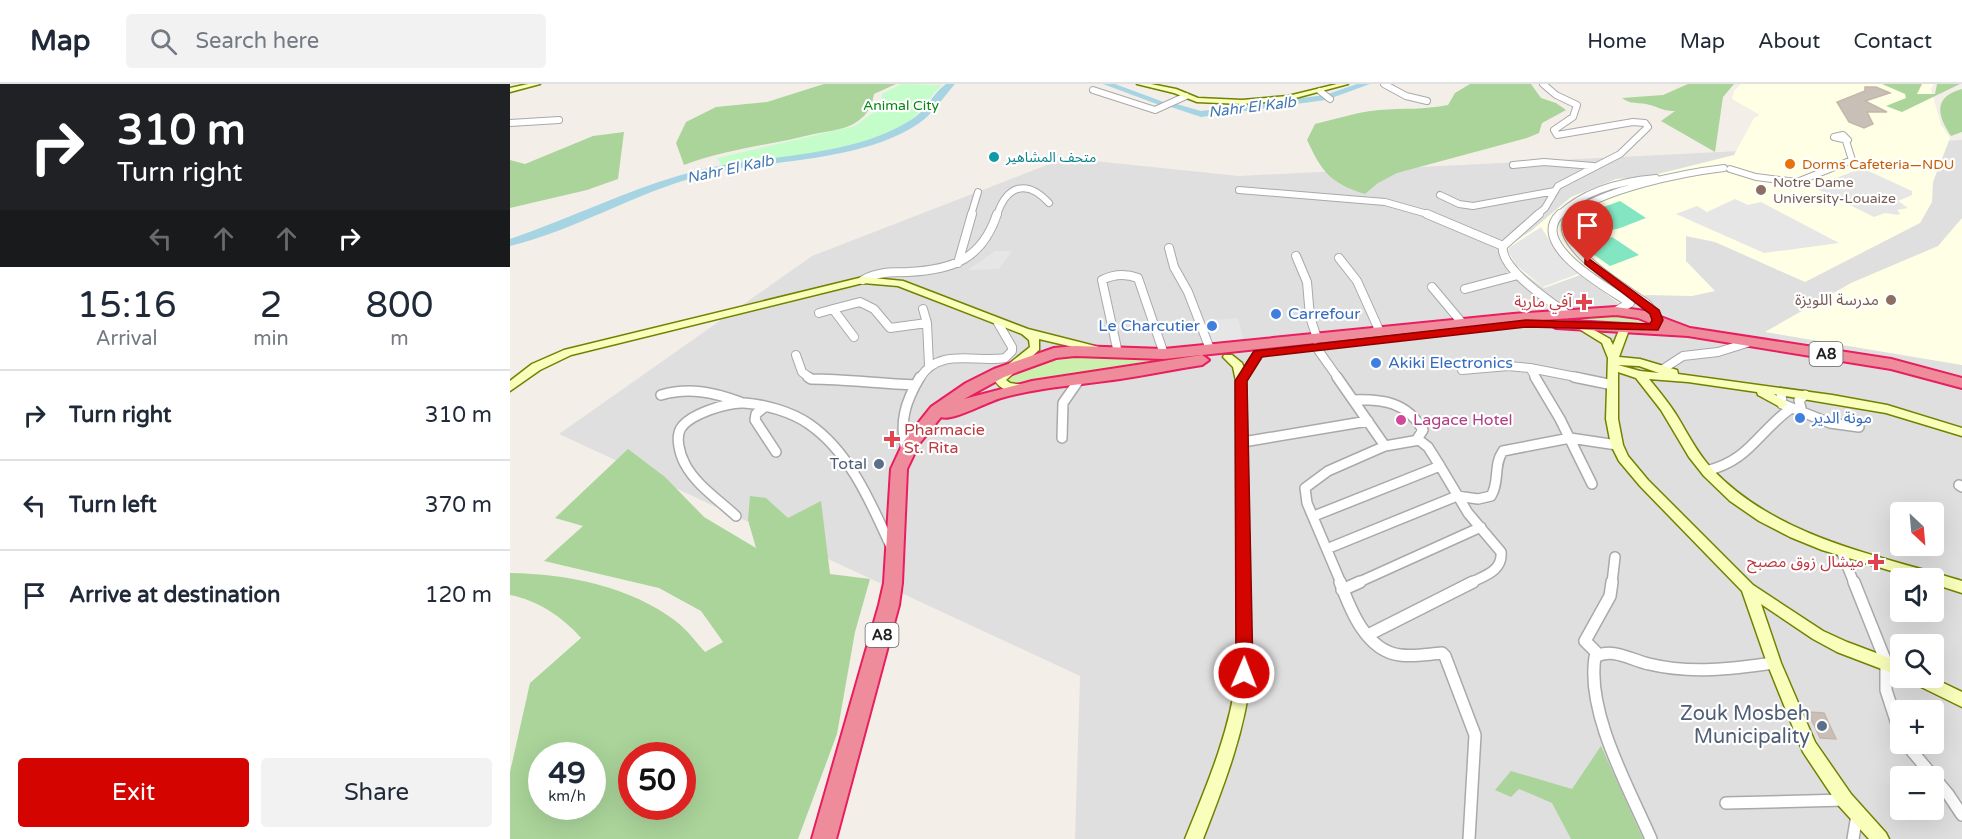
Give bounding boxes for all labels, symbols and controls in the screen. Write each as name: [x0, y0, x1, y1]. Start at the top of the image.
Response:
search box: [126, 14, 546, 68]
text: Map: [30, 24, 90, 58]
icon: search: [147, 25, 180, 58]
text: Search here: [195, 28, 319, 54]
text: Home: [1587, 29, 1647, 54]
text: Map: [1680, 29, 1725, 54]
text: About: [1758, 29, 1820, 54]
text: Contact: [1853, 29, 1932, 54]
water label: Nahr El Kalb: [1207, 93, 1298, 121]
park label: Animal City: [863, 97, 940, 114]
text: 310 m: [117, 105, 246, 156]
icon: right: [18, 108, 96, 186]
place label: متحف المشاهير: [1005, 149, 1096, 166]
marker: متحف المشاهير: [987, 150, 1001, 164]
water label: Nahr El Kalb: [685, 151, 776, 187]
text: Turn right: [117, 156, 243, 189]
place label: Dorms Cafeteria—NDU: [1802, 156, 1954, 173]
marker: Dorms Cafeteria—NDU: [1783, 157, 1797, 171]
place label: Notre Dame University-Louaize: [1773, 174, 1896, 207]
marker: Notre Dame University-Louaize: [1754, 183, 1768, 197]
pin: [1562, 200, 1613, 262]
icon: arrive: [1571, 209, 1604, 242]
icon: left: [144, 222, 177, 255]
icon: ahead: [207, 222, 240, 255]
icon: ahead: [270, 222, 303, 255]
icon: right: [333, 222, 366, 255]
text: 15:16: [77, 284, 177, 327]
text: 2: [260, 284, 282, 327]
text: 800: [365, 284, 433, 327]
place label: مدرسة اللويزة: [1795, 290, 1879, 310]
place label: آفي مارية: [1514, 292, 1573, 314]
marker: مدرسة اللويزة: [1884, 293, 1898, 307]
marker: آفي مارية: [1577, 295, 1591, 309]
place label: Carrefour: [1288, 304, 1361, 324]
marker: Carrefour: [1269, 307, 1283, 321]
place label: Le Charcutier: [1098, 316, 1201, 336]
marker: Le Charcutier: [1205, 319, 1219, 333]
text: Arrival: [96, 327, 158, 351]
text: min: [253, 327, 289, 351]
text: m: [390, 327, 409, 351]
road number: A8: [1810, 342, 1842, 366]
place label: Akiki Electronics: [1388, 353, 1513, 373]
marker: Akiki Electronics: [1369, 356, 1383, 370]
icon: right: [18, 399, 51, 432]
text: Turn right: [69, 402, 171, 428]
text: 310 m: [425, 402, 492, 428]
place label: مونة الدير: [1811, 408, 1872, 428]
place label: Lagace Hotel: [1413, 410, 1513, 430]
marker: مونة الدير: [1793, 411, 1807, 425]
marker: Lagace Hotel: [1394, 413, 1408, 427]
place label: Pharmacie St. Rita: [904, 420, 985, 458]
marker: Pharmacie St. Rita: [885, 432, 899, 446]
place label: Total: [830, 454, 867, 474]
marker: Total: [872, 457, 886, 471]
icon: left: [18, 489, 51, 522]
text: Turn left: [69, 492, 157, 518]
text: 370 m: [425, 492, 492, 518]
north arrow: [1890, 502, 1944, 556]
map controls: [1890, 502, 1944, 820]
place label: ميشال زوق مصبح: [1747, 552, 1864, 574]
marker: ميشال زوق مصبح: [1869, 555, 1883, 569]
button: sound: [1890, 568, 1944, 622]
icon: arrive: [18, 579, 51, 612]
text: Arrive at destination: [69, 582, 280, 608]
text: 120 m: [425, 582, 492, 608]
road number: A8: [866, 623, 898, 647]
button: search: [1890, 634, 1944, 688]
position arrow: [1212, 641, 1276, 705]
button: +: [1890, 700, 1944, 754]
place label: Zouk Mosbeh Municipality: [1680, 702, 1810, 749]
marker: Zouk Mosbeh Municipality: [1815, 719, 1829, 733]
speed limit sign: 50: [618, 742, 696, 820]
text: 49: [548, 755, 586, 792]
button: Exit: [18, 758, 249, 827]
button: Share: [261, 758, 492, 827]
button: −: [1890, 766, 1944, 820]
text: km/h: [548, 787, 586, 805]

